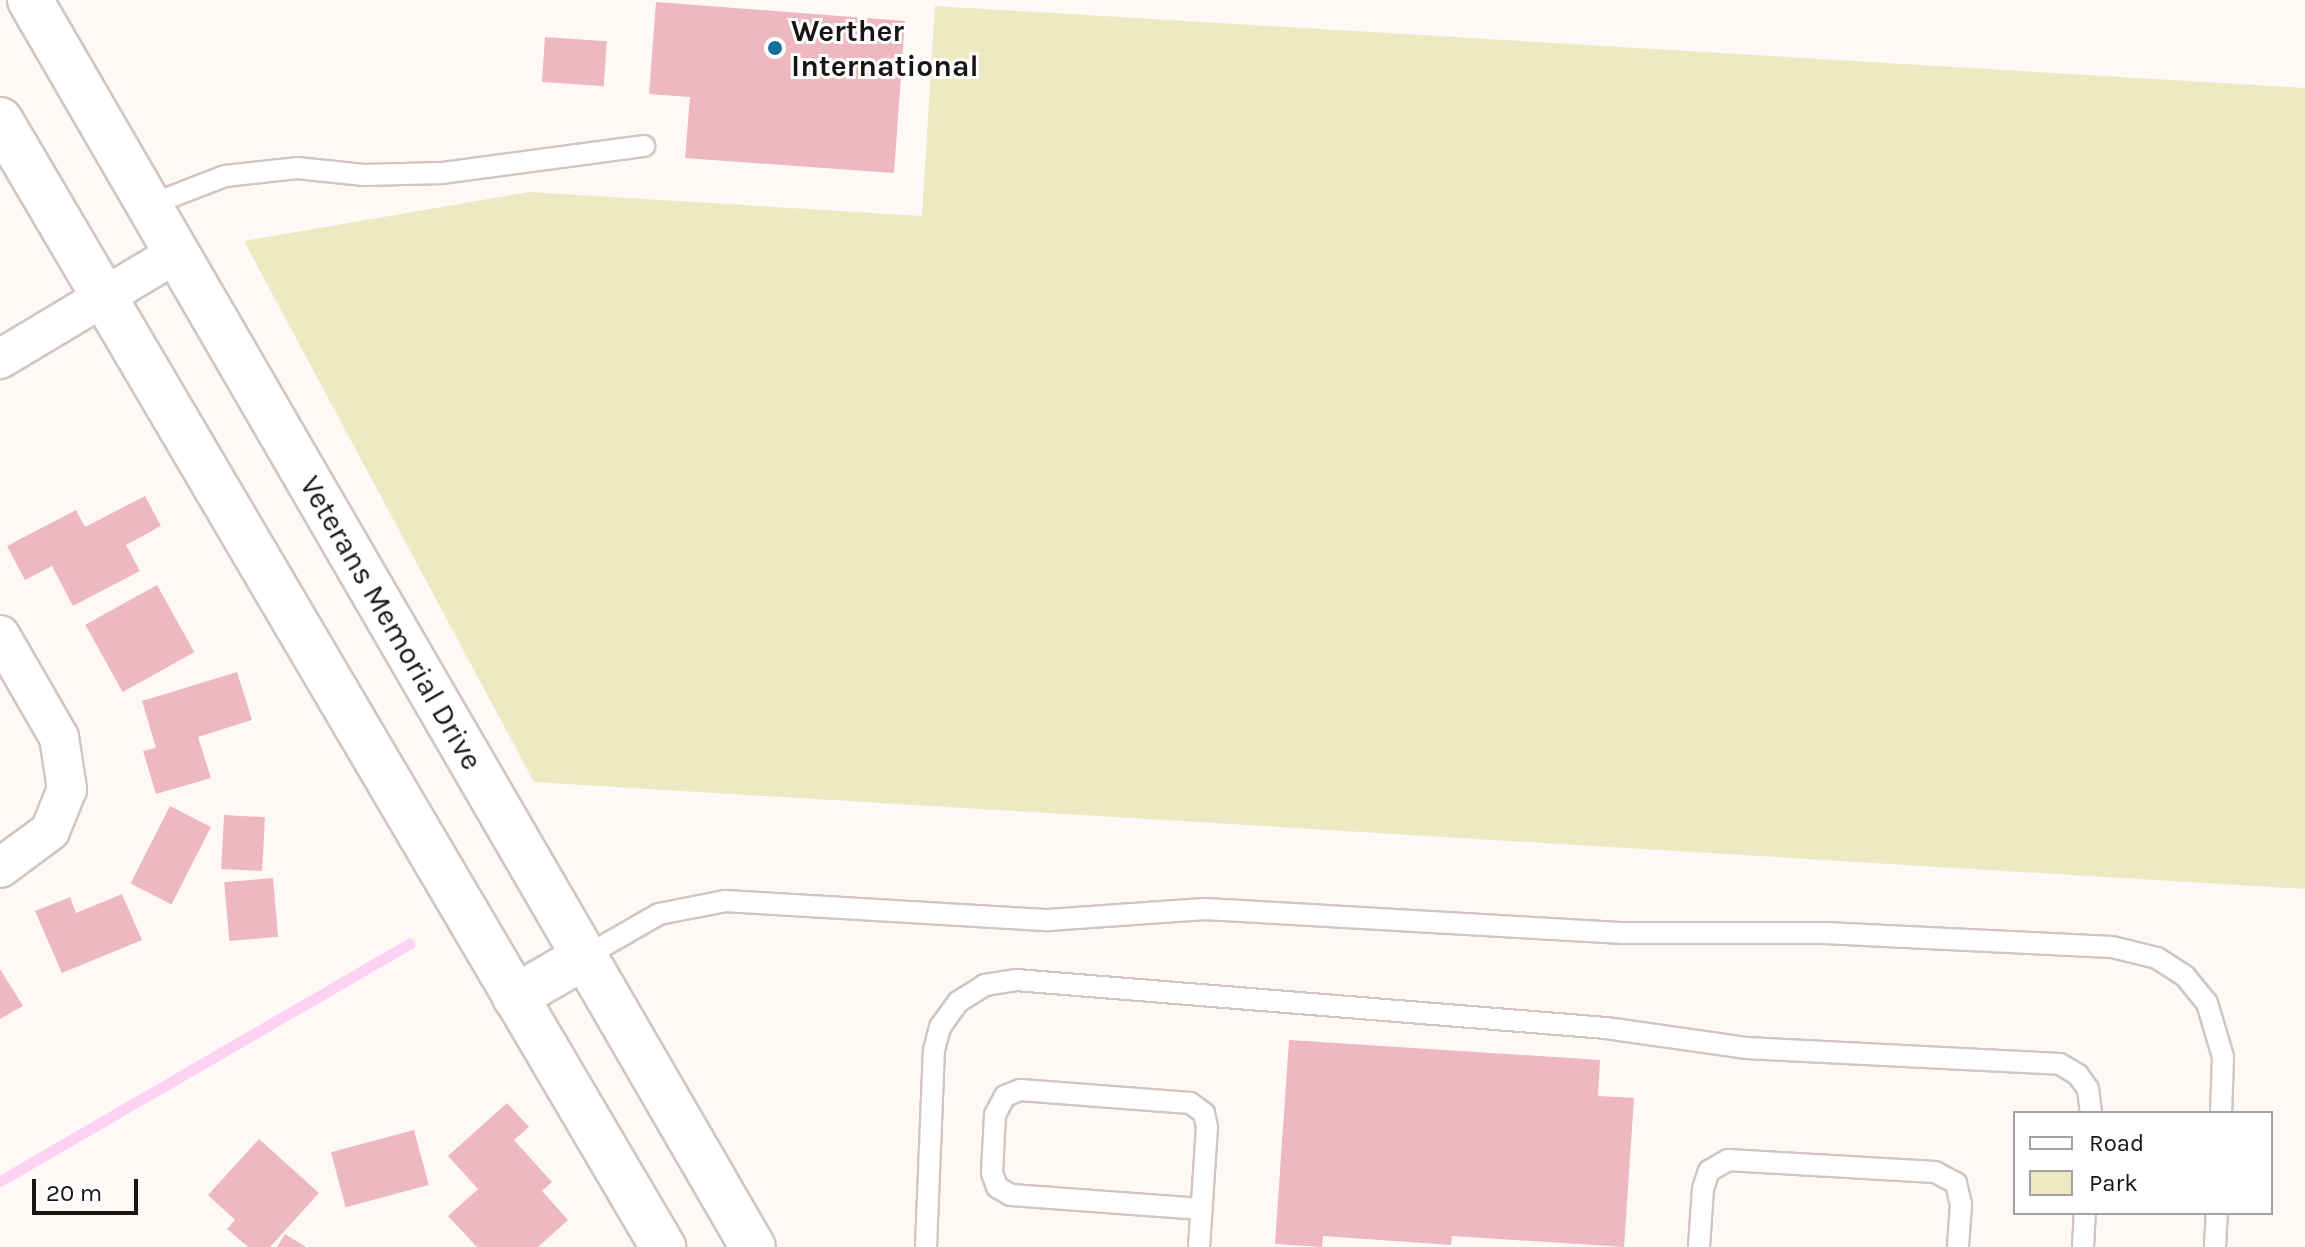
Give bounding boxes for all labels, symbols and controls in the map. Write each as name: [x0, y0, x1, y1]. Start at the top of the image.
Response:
place label: Werther International: [791, 13, 979, 84]
marker: Werther International: [766, 39, 784, 57]
street label: Veterans Memorial Drive: [292, 470, 490, 776]
legend: [2013, 1111, 2273, 1215]
text: Road: [2089, 1129, 2144, 1157]
scale bar: [36, 1163, 142, 1213]
text: Park: [2089, 1169, 2138, 1197]
text: 20 m: [46, 1179, 102, 1207]

